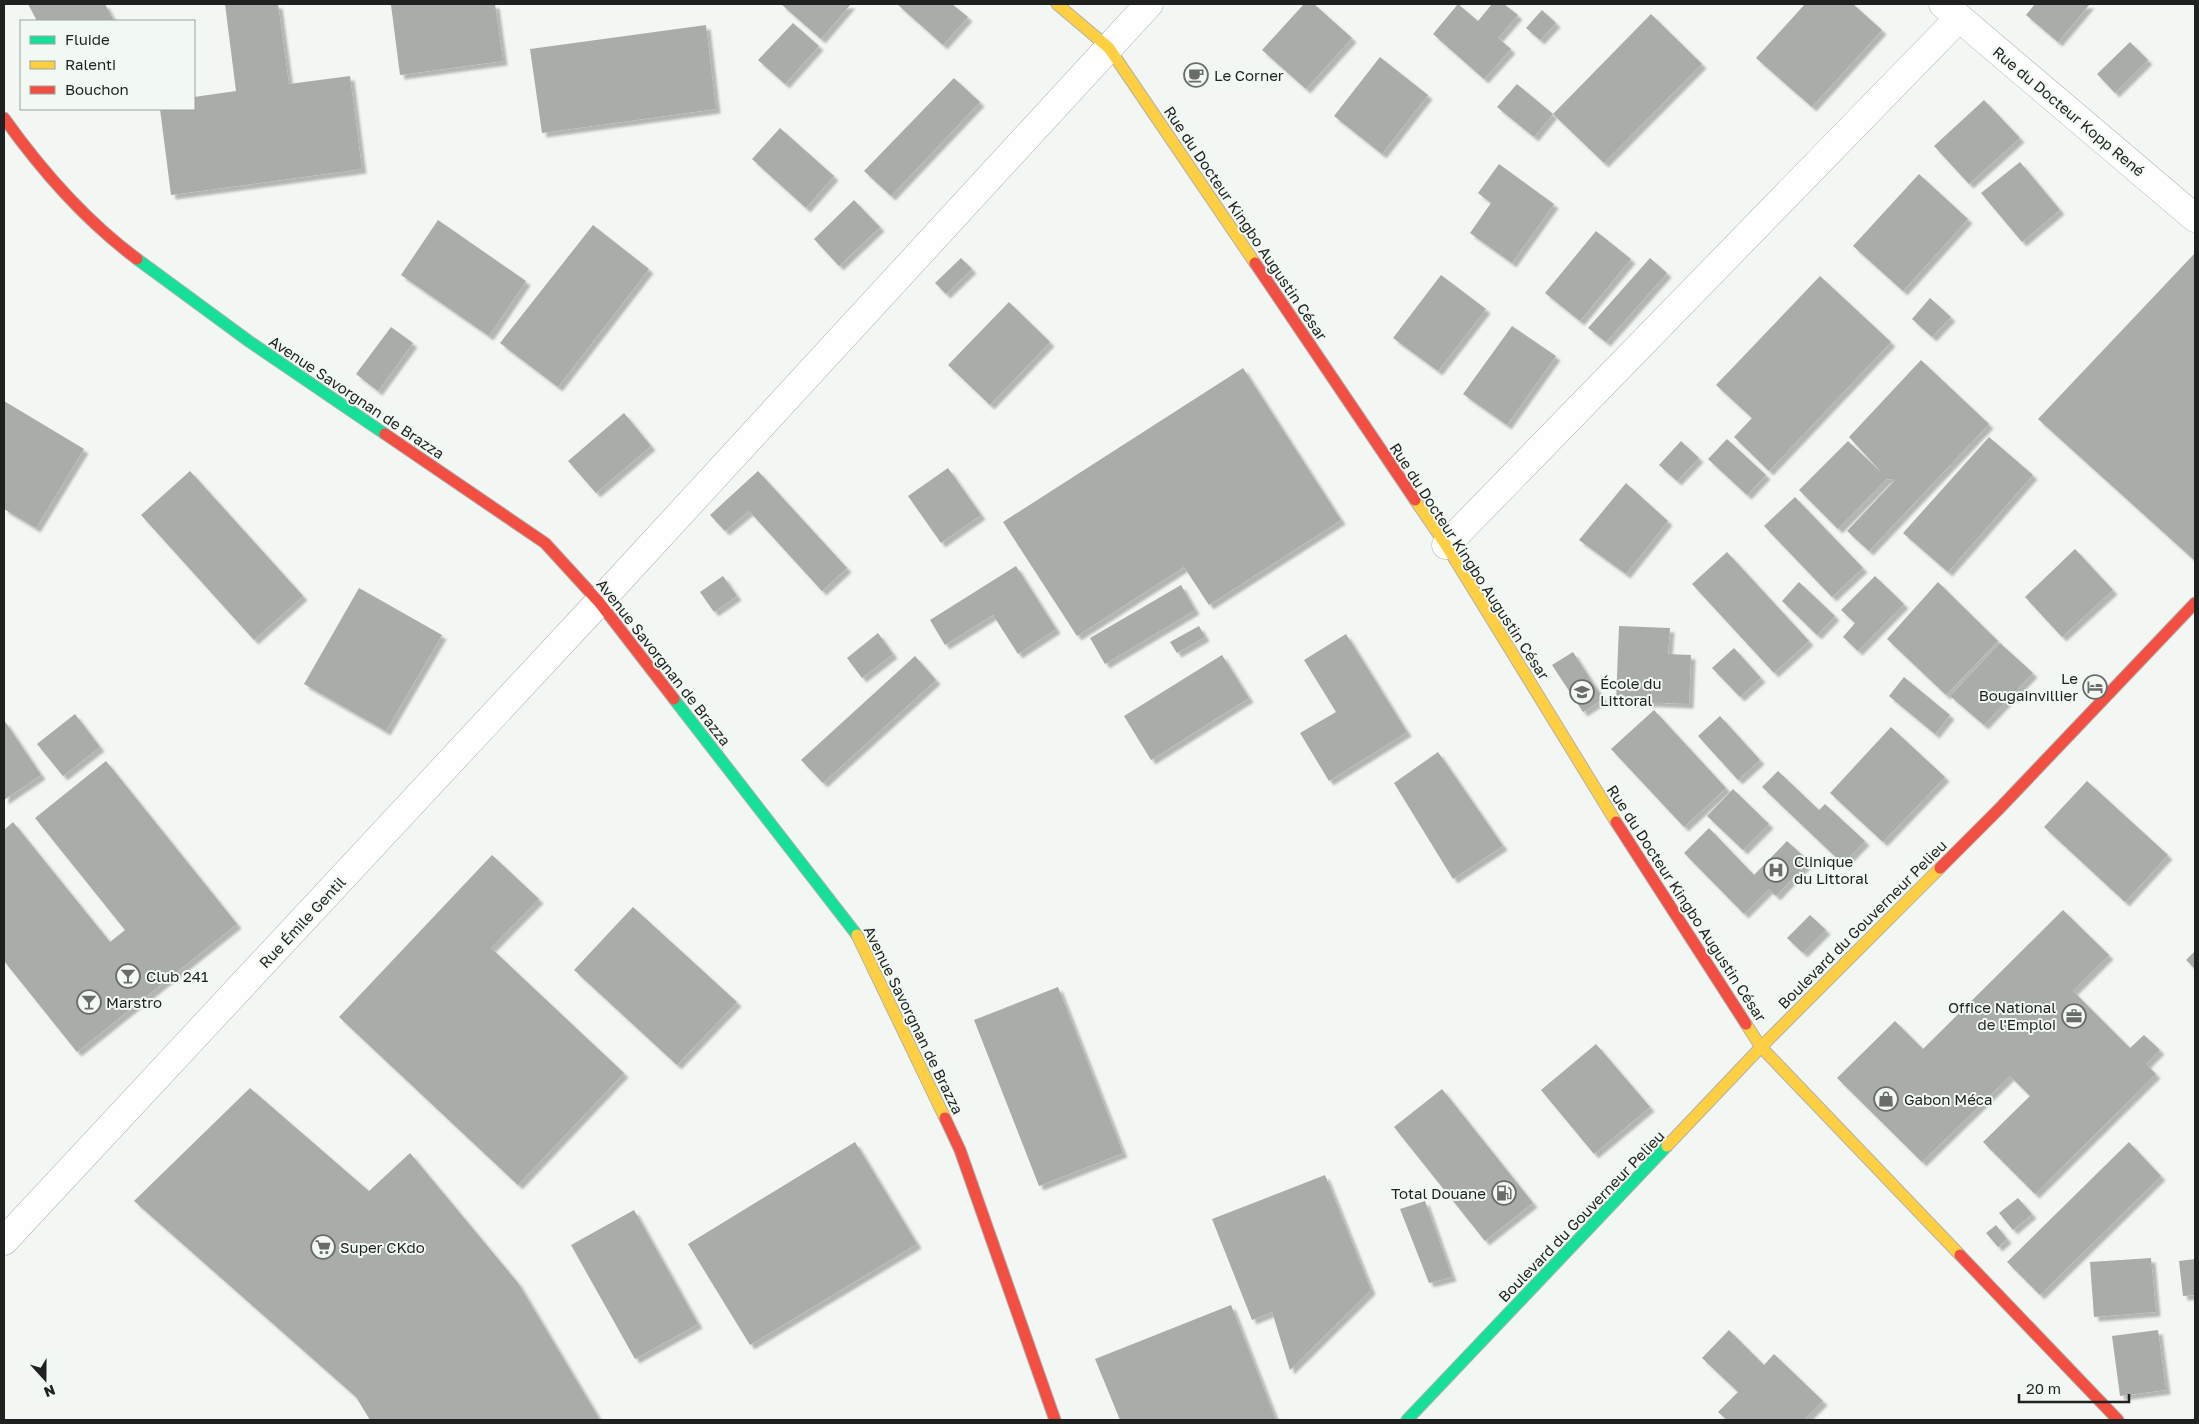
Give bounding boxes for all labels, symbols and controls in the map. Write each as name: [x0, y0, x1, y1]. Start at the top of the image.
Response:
legend: [20, 20, 195, 110]
text: Fluide: [65, 30, 110, 48]
street label: Rue du Docteur Kopp René: [1990, 42, 2149, 180]
text: Ralenti: [65, 55, 116, 73]
cafe icon: Le Corner: [1183, 62, 1209, 88]
place label: Le Corner: [1214, 66, 1284, 84]
text: Bouchon: [65, 80, 129, 98]
street label: Rue du Docteur Kingbo Augustin César: [1161, 102, 1331, 344]
street label: Avenue Savorgnan de Brazza: [266, 332, 448, 462]
street label: Rue du Docteur Kingbo Augustin César: [1387, 439, 1553, 683]
street label: Avenue Savorgnan de Brazza: [593, 575, 735, 749]
place label: Le Bougainvillier: [1979, 669, 2078, 704]
place label: École du Littoral: [1600, 674, 1662, 709]
hotel icon: Le Bougainvillier: [2082, 674, 2108, 700]
school or university icon: École du Littoral: [1569, 679, 1595, 705]
street label: Rue du Docteur Kingbo Augustin César: [1604, 781, 1770, 1025]
street label: Boulevard du Gouverneur Pelieu: [1774, 836, 1950, 1012]
place label: Clinique du Littoral: [1794, 852, 1869, 887]
hospital icon: Clinique du Littoral: [1763, 857, 1789, 883]
street label: Rue Émile Gentil: [255, 873, 349, 971]
street label: Avenue Savorgnan de Brazza: [861, 923, 967, 1117]
bar icon: Club 241: [115, 963, 141, 989]
place label: Club 241: [146, 967, 208, 985]
bar icon: Marstro: [76, 989, 102, 1015]
place label: Marstro: [106, 993, 162, 1011]
place label: Office National de l'Emploi: [1948, 998, 2056, 1033]
office icon: Office National de l'Emploi: [2061, 1003, 2087, 1029]
shop icon: Gabon Méca: [1873, 1086, 1899, 1112]
place label: Gabon Méca: [1904, 1090, 1993, 1108]
street label: Boulevard du Gouverneur Pelieu: [1494, 1127, 1668, 1305]
fuel station icon: Total Douane: [1491, 1180, 1517, 1206]
place label: Total Douane: [1391, 1184, 1486, 1202]
supermarket icon: Super CKdo: [310, 1234, 336, 1260]
place label: Super CKdo: [340, 1238, 425, 1256]
north arrow: [20, 1354, 70, 1404]
scale bar: [2019, 1372, 2129, 1404]
text: 20 m: [2026, 1379, 2061, 1397]
text: N: [42, 1382, 58, 1401]

